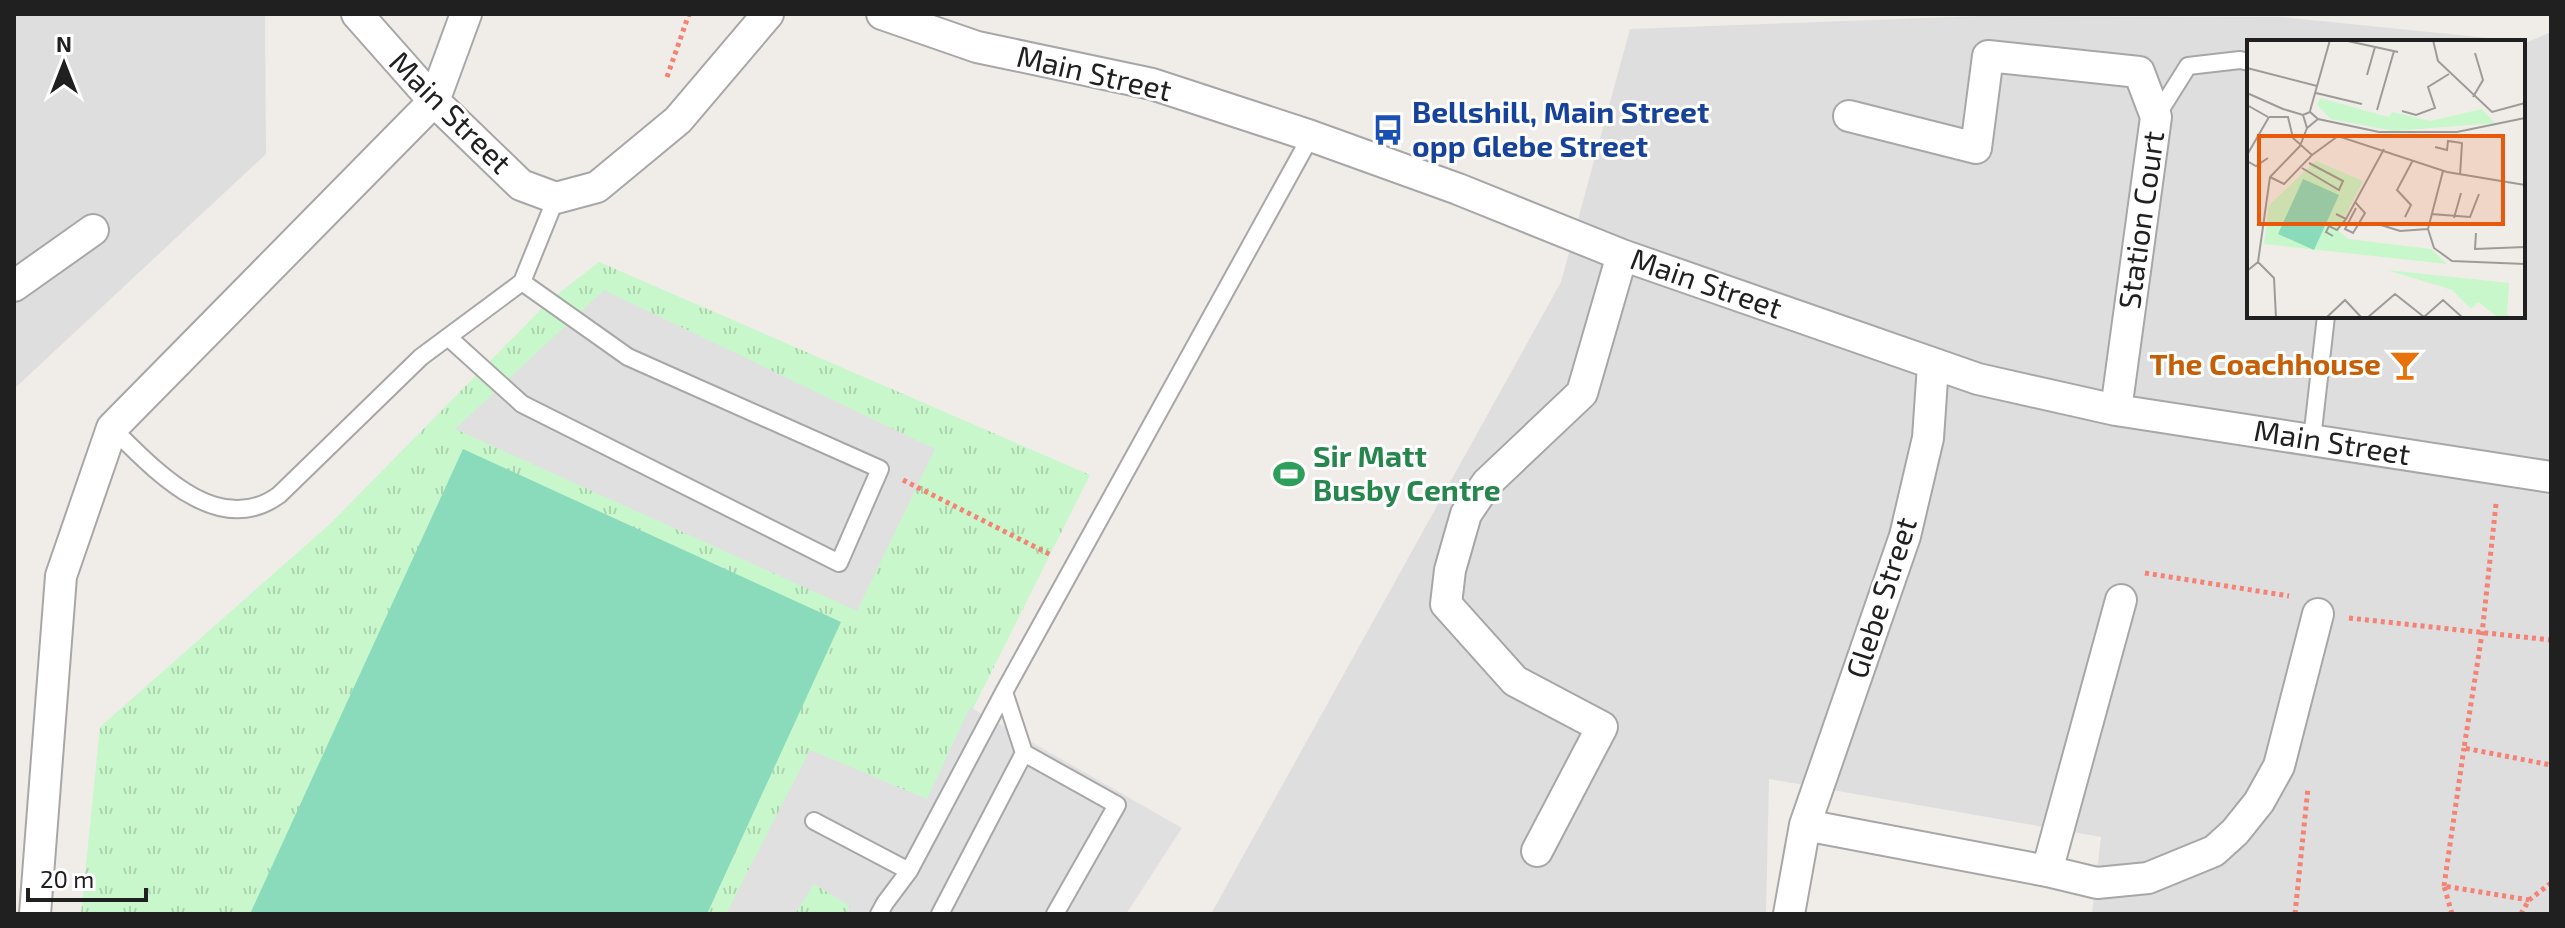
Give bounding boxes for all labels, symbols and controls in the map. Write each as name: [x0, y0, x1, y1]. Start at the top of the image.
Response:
north arrow: [24, 24, 104, 104]
text: N: [56, 30, 72, 56]
street label: Main Street: [1014, 37, 1175, 107]
inset map: [2247, 40, 2525, 318]
street label: Main Street: [383, 43, 520, 180]
place label: Bellshill, Main Street opp Glebe Street: [1412, 93, 1709, 163]
bus stop icon: Bellshill, Main Street opp Glebe Street: [1371, 113, 1405, 147]
street label: Station Court: [2110, 128, 2170, 311]
street label: Main Street: [1626, 239, 1787, 325]
place label: The Coachhouse: [2149, 345, 2381, 381]
bar icon: The Coachhouse: [2388, 348, 2422, 382]
street label: Main Street: [2252, 411, 2413, 471]
place label: Sir Matt Busby Centre: [1313, 437, 1501, 508]
sports icon: Sir Matt Busby Centre: [1272, 457, 1306, 491]
street label: Glebe Street: [1837, 512, 1923, 682]
scale bar: [28, 852, 146, 902]
text: 20 m: [40, 864, 94, 893]

